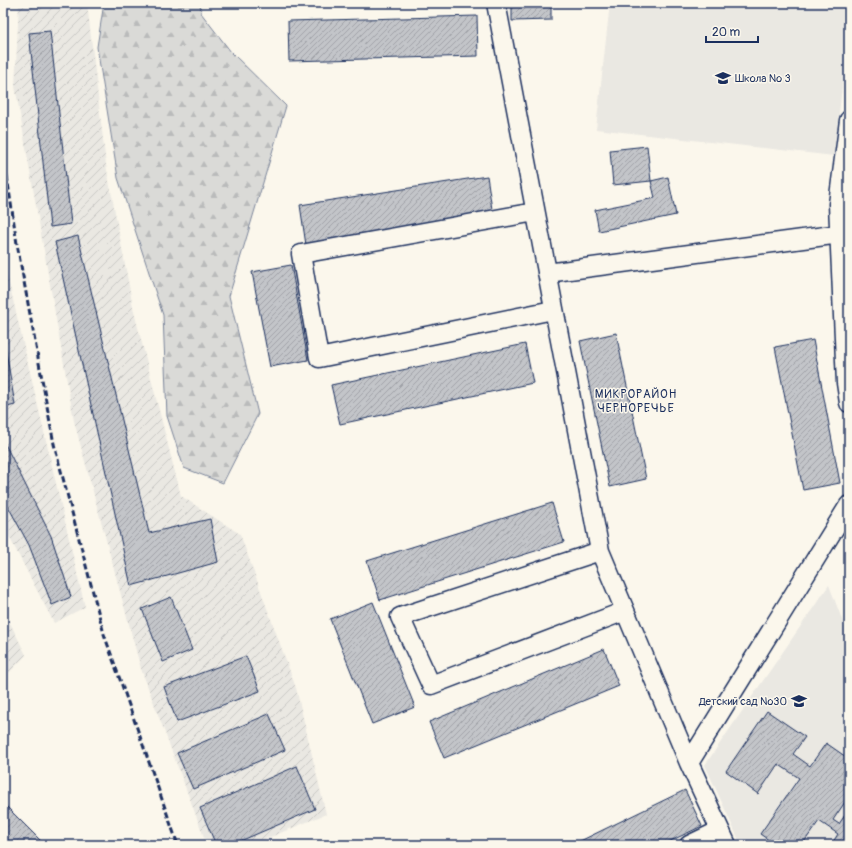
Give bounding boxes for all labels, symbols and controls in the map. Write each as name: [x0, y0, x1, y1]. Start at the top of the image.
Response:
scale bar: [706, 18, 758, 44]
text: 20 m: [712, 25, 741, 40]
school or university icon: Школа № 3: [714, 69, 732, 87]
place label: Школа № 3: [735, 72, 791, 85]
district label: МИКРОРАЙОН ЧЕРНОРЕЧЬЕ: [595, 387, 677, 416]
school or university icon: Детский сад №30: [790, 692, 808, 710]
place label: Детский сад №30: [698, 695, 787, 708]

